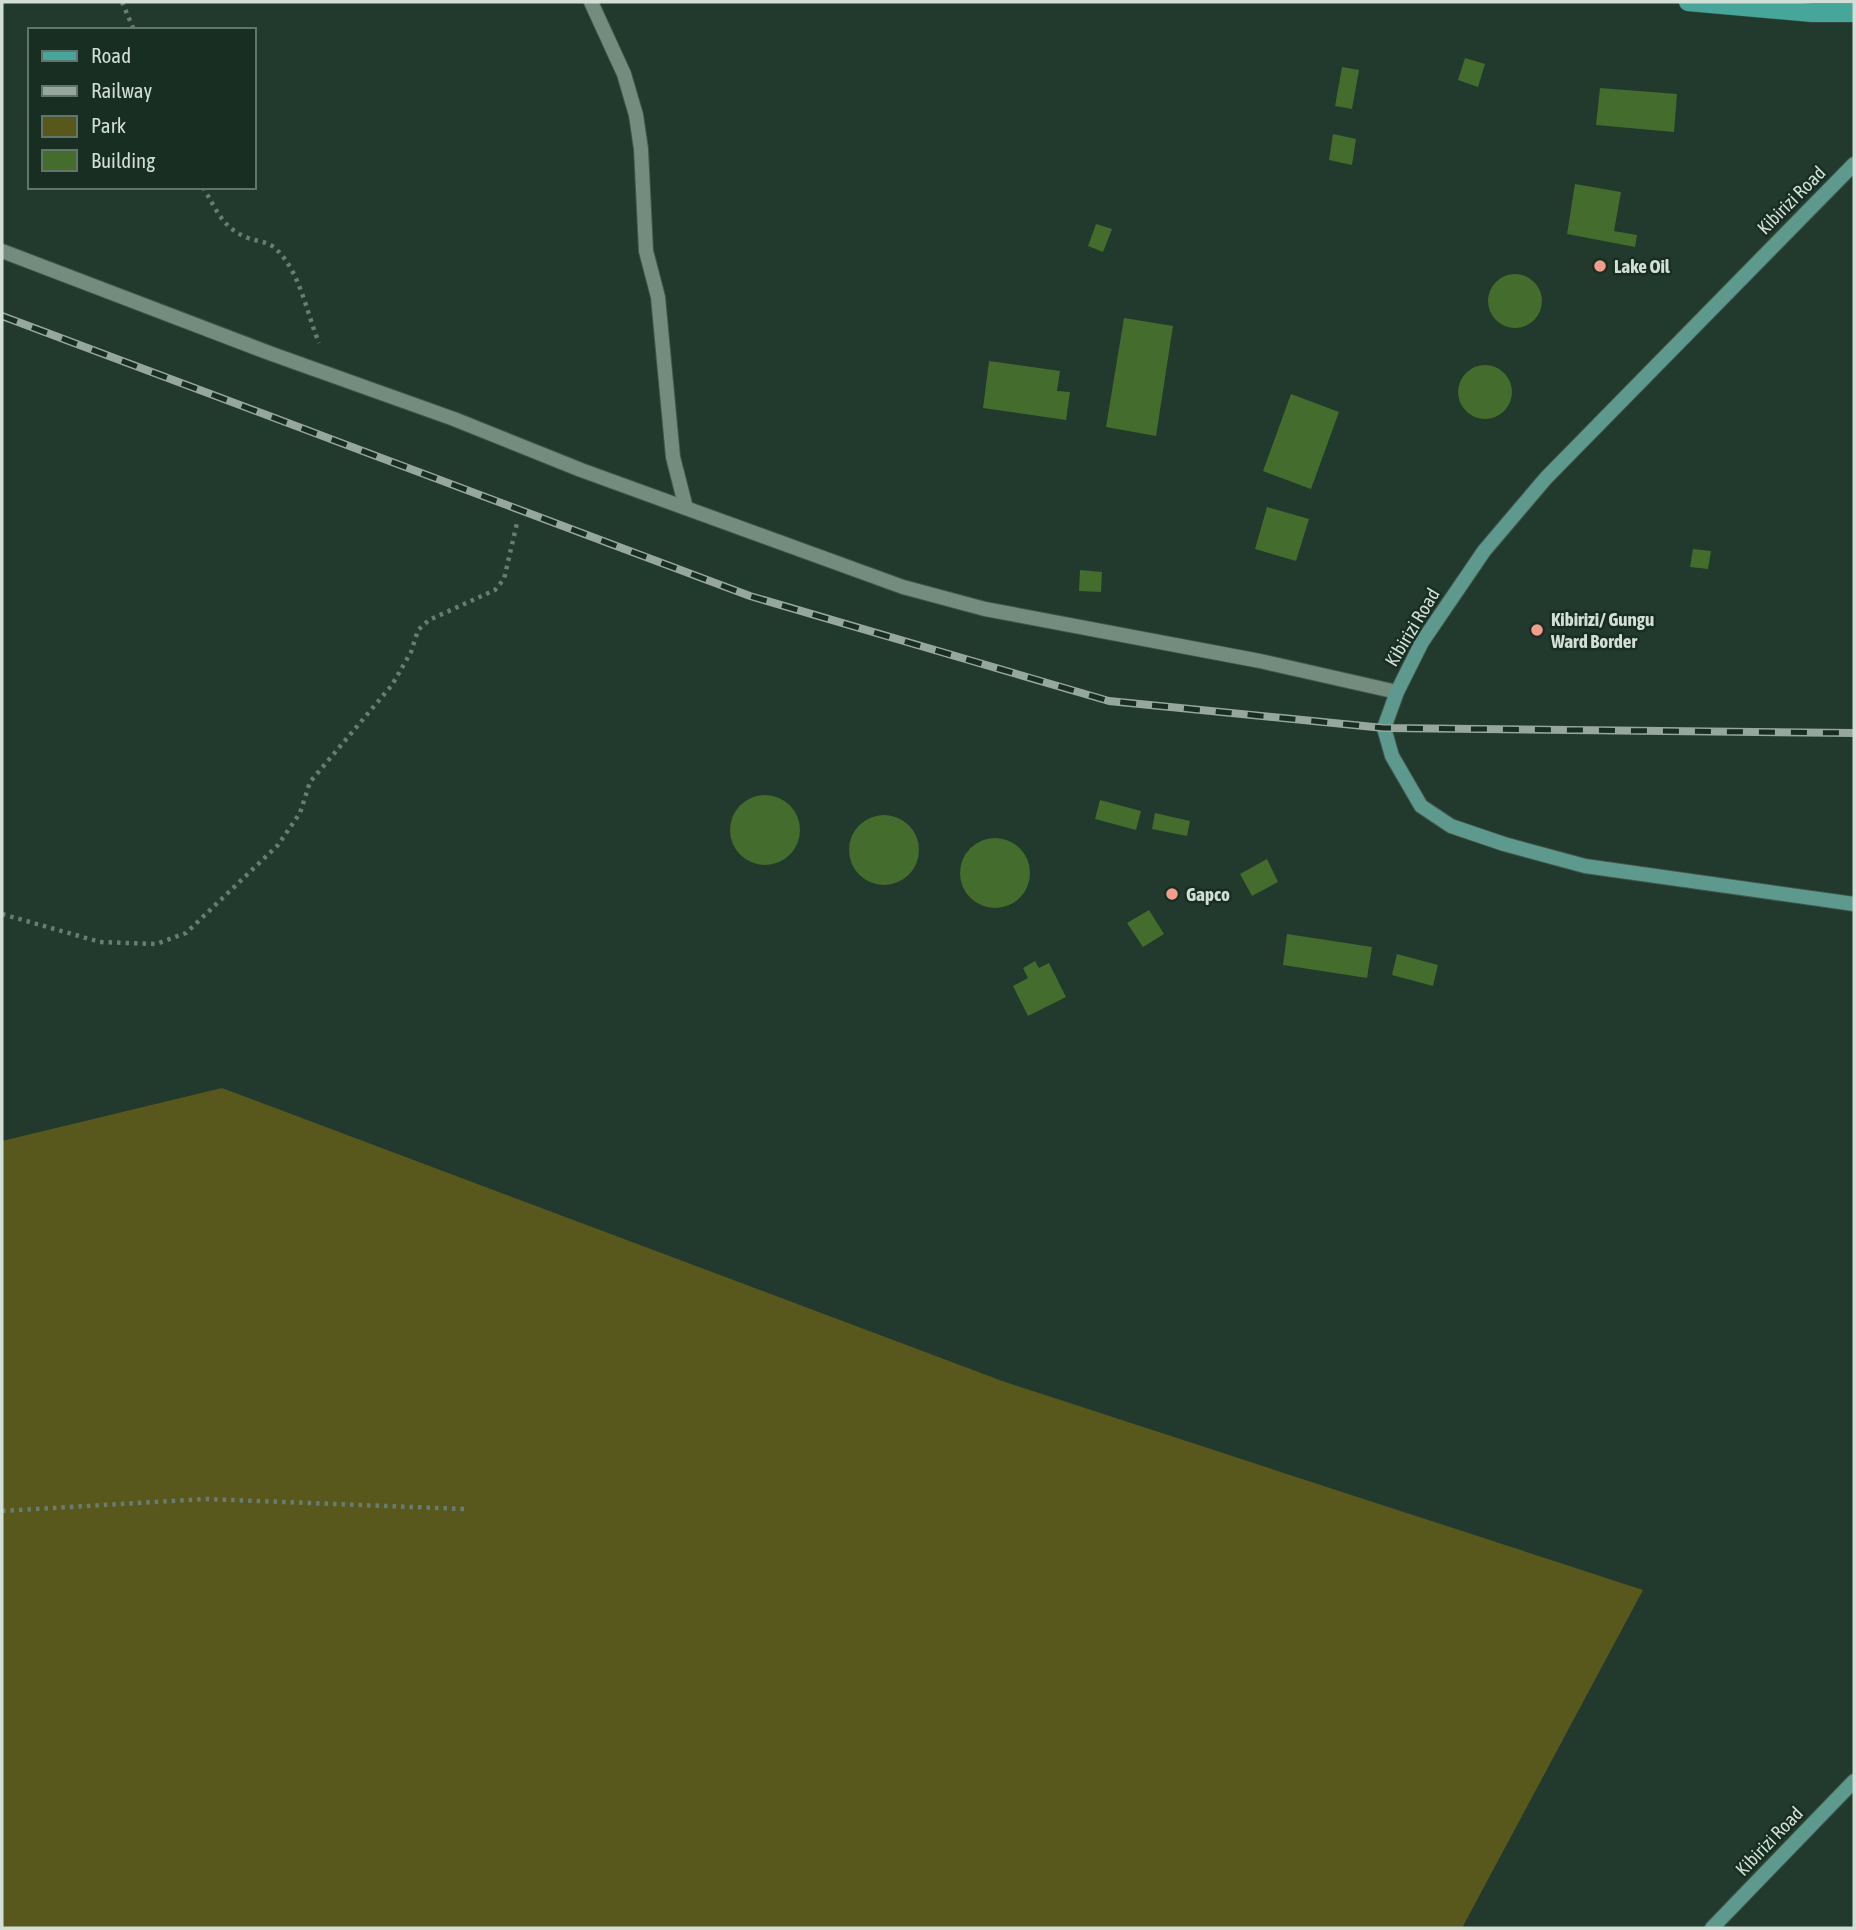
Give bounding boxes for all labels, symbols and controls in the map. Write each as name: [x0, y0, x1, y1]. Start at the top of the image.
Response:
legend: [28, 28, 256, 189]
text: Road: [91, 43, 131, 67]
text: Railway: [91, 78, 153, 102]
text: Park: [91, 113, 126, 137]
text: Building: [91, 148, 155, 172]
street label: Kibirizi Road: [1752, 161, 1830, 239]
place label: Lake Oil: [1614, 255, 1671, 277]
marker: Lake Oil: [1592, 258, 1608, 274]
street label: Kibirizi Road: [1380, 584, 1444, 670]
place label: Kibirizi/ Gungu Ward Border: [1550, 608, 1654, 652]
marker: Kibirizi/ Gungu Ward Border: [1529, 622, 1545, 638]
place label: Gapco: [1186, 883, 1230, 905]
marker: Gapco: [1164, 886, 1180, 902]
street label: Kibirizi Road: [1731, 1802, 1807, 1880]

